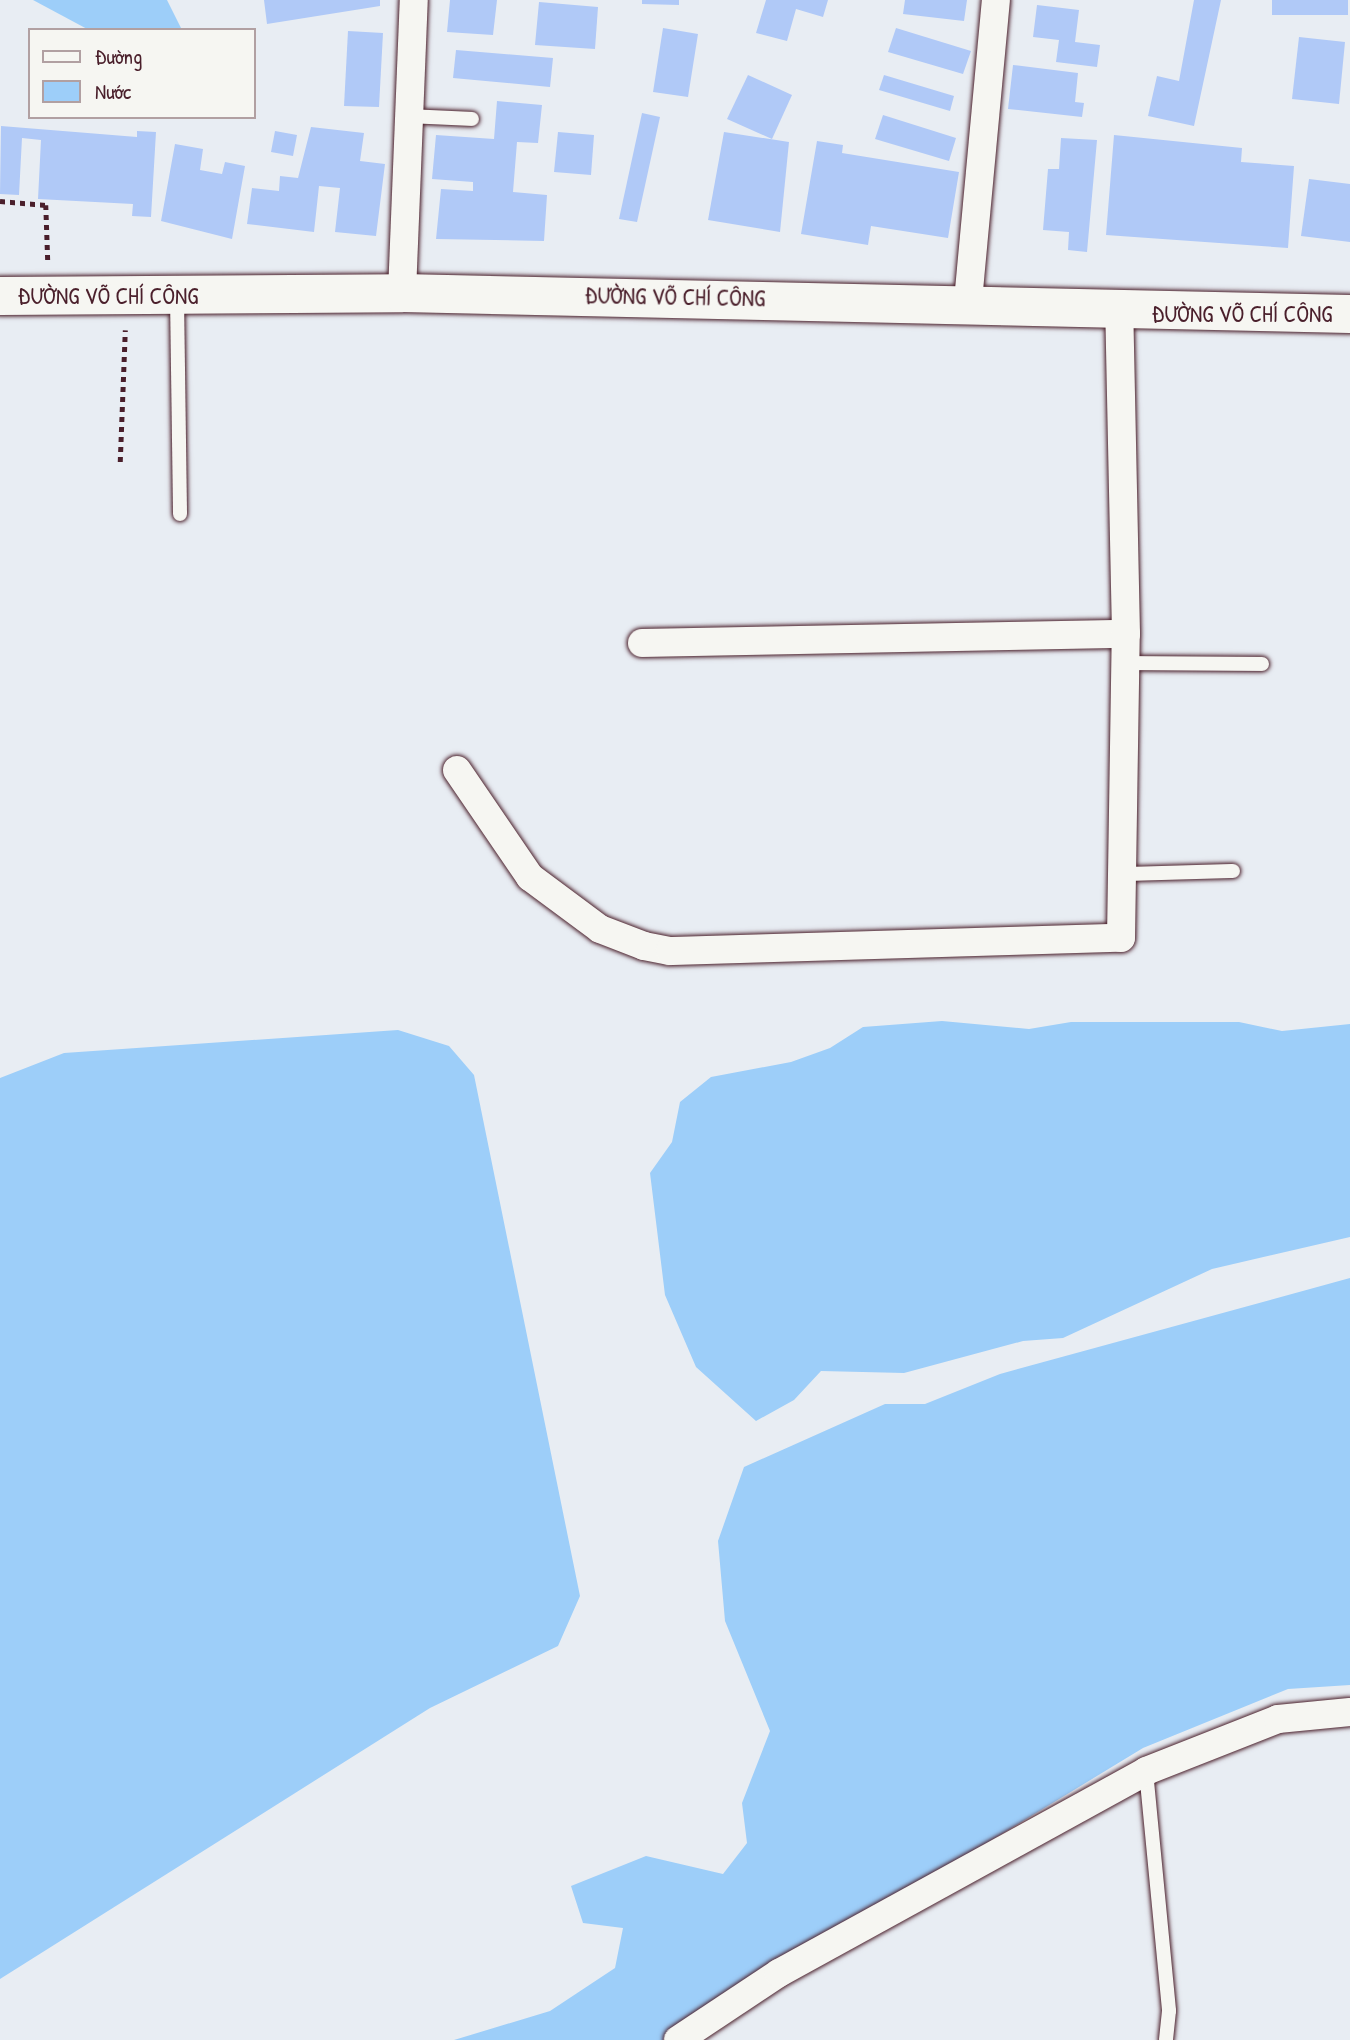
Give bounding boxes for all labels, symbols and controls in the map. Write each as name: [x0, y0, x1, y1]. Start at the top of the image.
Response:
legend: [28, 28, 256, 119]
text: Đường: [95, 42, 142, 71]
text: Nước: [95, 77, 131, 106]
street label: ĐƯỜNG VÕ CHÍ CÔNG: [18, 282, 198, 310]
street label: ĐƯỜNG VÕ CHÍ CÔNG: [585, 282, 765, 312]
street label: ĐƯỜNG VÕ CHÍ CÔNG: [1152, 300, 1332, 328]

